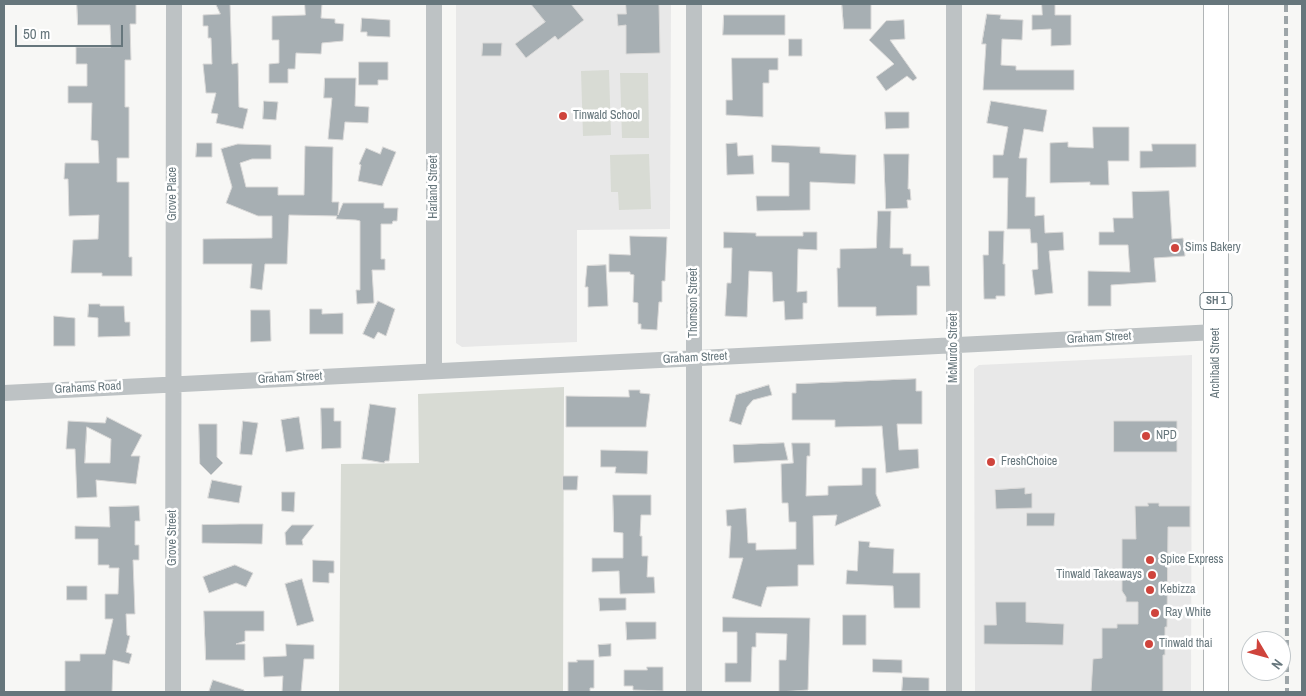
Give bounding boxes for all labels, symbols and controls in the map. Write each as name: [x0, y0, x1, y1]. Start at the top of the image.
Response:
scale bar: [18, 15, 125, 47]
text: 50 m: [23, 23, 50, 44]
place label: Tinwald School: [573, 109, 640, 123]
marker: Tinwald School: [557, 110, 569, 122]
street label: Harland Street: [427, 155, 441, 219]
street label: Grove Place: [166, 167, 180, 221]
place label: Sims Bakery: [1185, 241, 1241, 255]
marker: Sims Bakery: [1169, 242, 1181, 254]
street label: Thomson Street: [687, 268, 701, 338]
road number: SH 1: [1200, 292, 1232, 310]
street label: McMurdo Street: [947, 313, 961, 383]
street label: Archibald Street: [1209, 328, 1223, 398]
street label: Graham Street: [1066, 329, 1132, 347]
street label: Graham Street: [662, 349, 728, 367]
street label: Graham Street: [257, 369, 323, 387]
street label: Grahams Road: [54, 379, 122, 397]
place label: NPD: [1156, 429, 1177, 443]
marker: NPD: [1140, 430, 1152, 442]
place label: FreshChoice: [1001, 455, 1057, 469]
marker: FreshChoice: [985, 456, 997, 468]
street label: Grove Street: [166, 510, 180, 566]
place label: Spice Express: [1160, 553, 1223, 567]
marker: Spice Express: [1144, 554, 1156, 566]
place label: Tinwald Takeaways: [1056, 568, 1142, 582]
marker: Tinwald Takeaways: [1146, 569, 1158, 581]
place label: Kebizza: [1160, 583, 1196, 597]
marker: Kebizza: [1144, 584, 1156, 596]
place label: Ray White: [1165, 606, 1211, 620]
marker: Ray White: [1149, 607, 1161, 619]
north arrow: [1241, 631, 1291, 681]
place label: Tinwald thai: [1159, 637, 1212, 651]
marker: Tinwald thai: [1143, 638, 1155, 650]
text: N: [1268, 656, 1287, 673]

